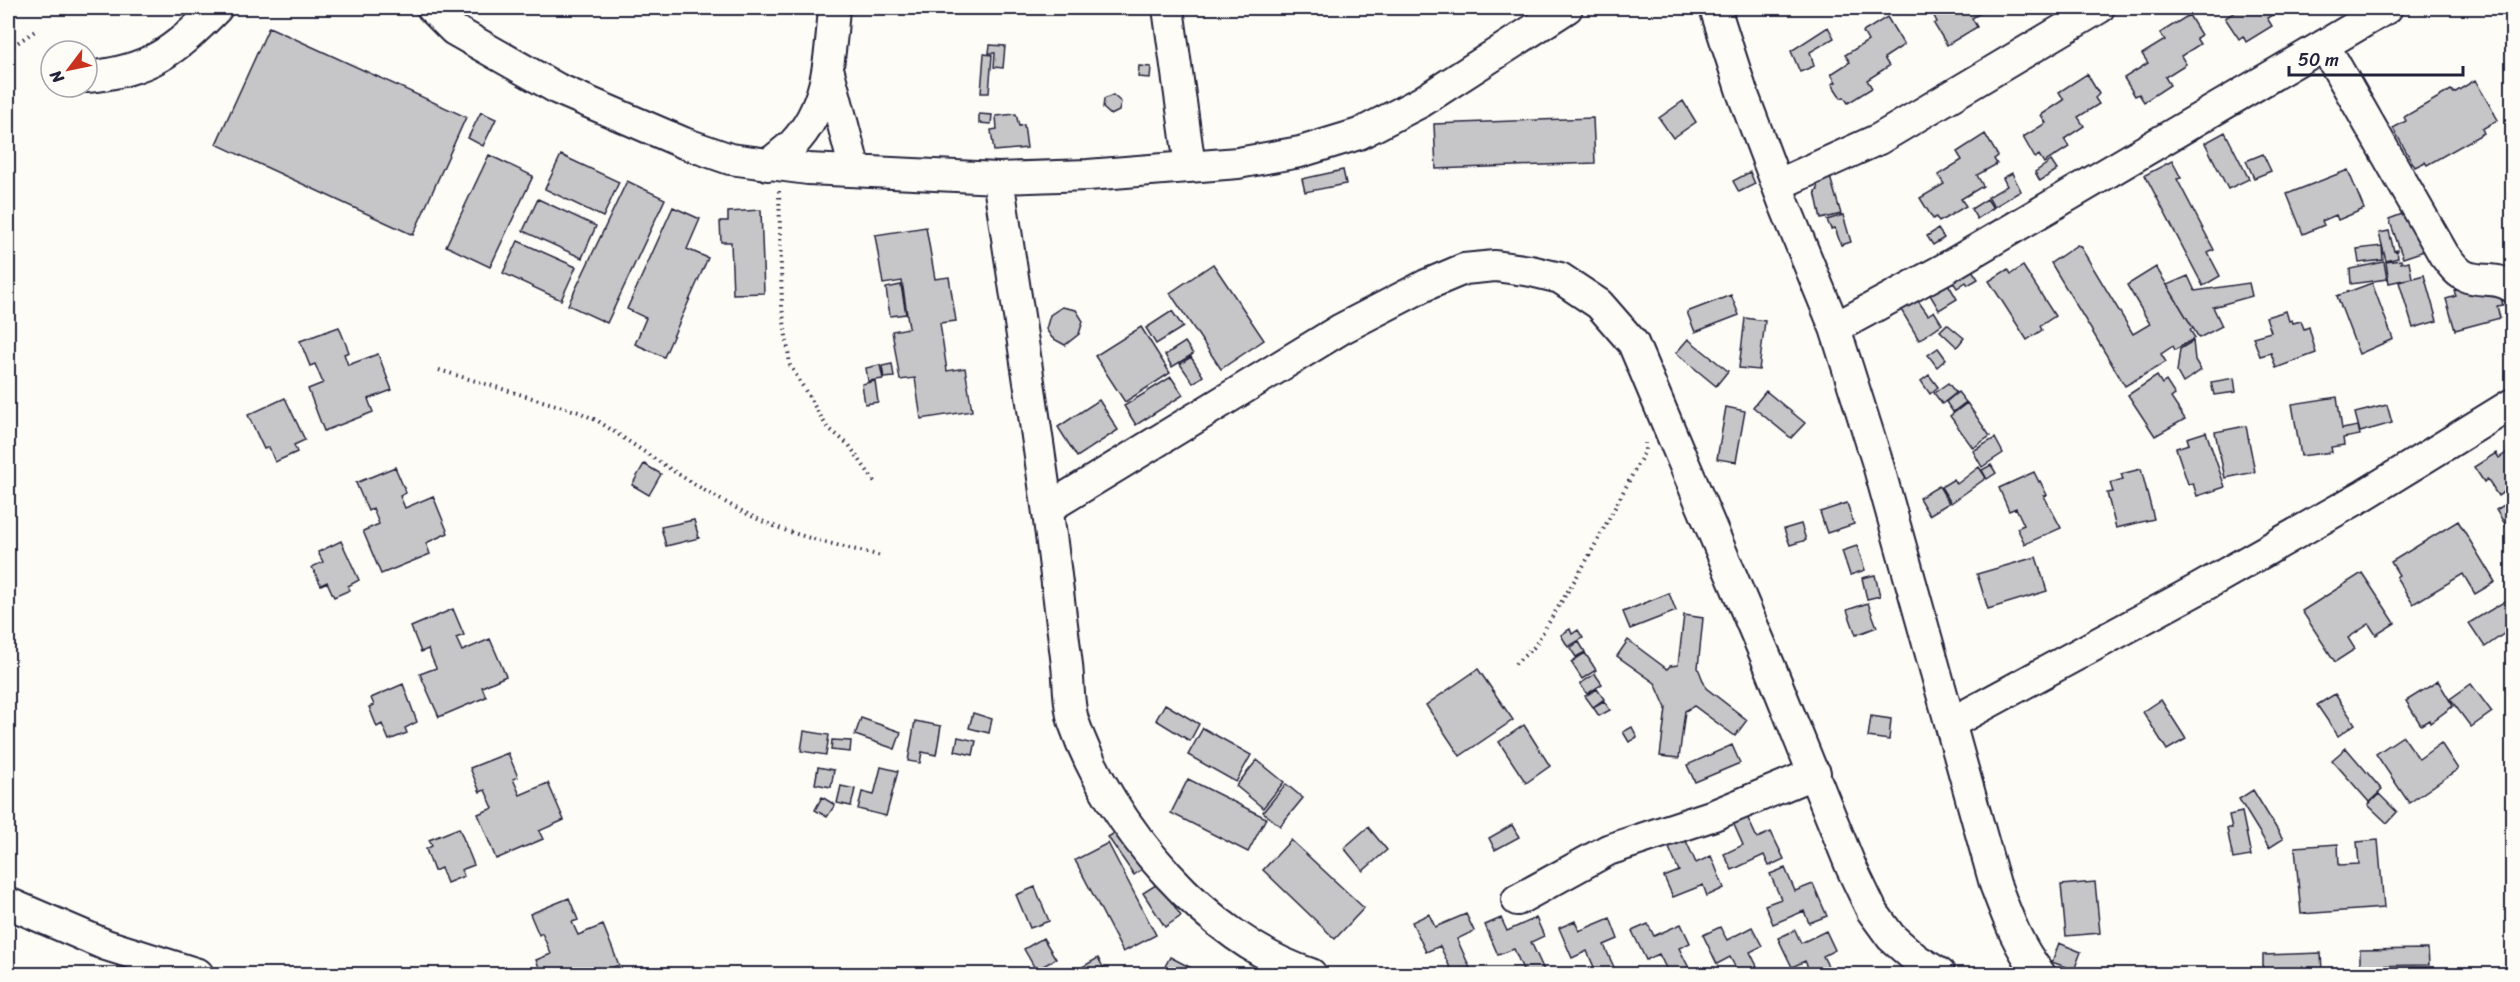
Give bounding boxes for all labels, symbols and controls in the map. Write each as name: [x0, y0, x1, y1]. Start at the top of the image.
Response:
north arrow: [39, 39, 99, 99]
scale bar: [2289, 39, 2463, 77]
text: 50 m: [2298, 44, 2339, 76]
text: N: [41, 64, 72, 90]

